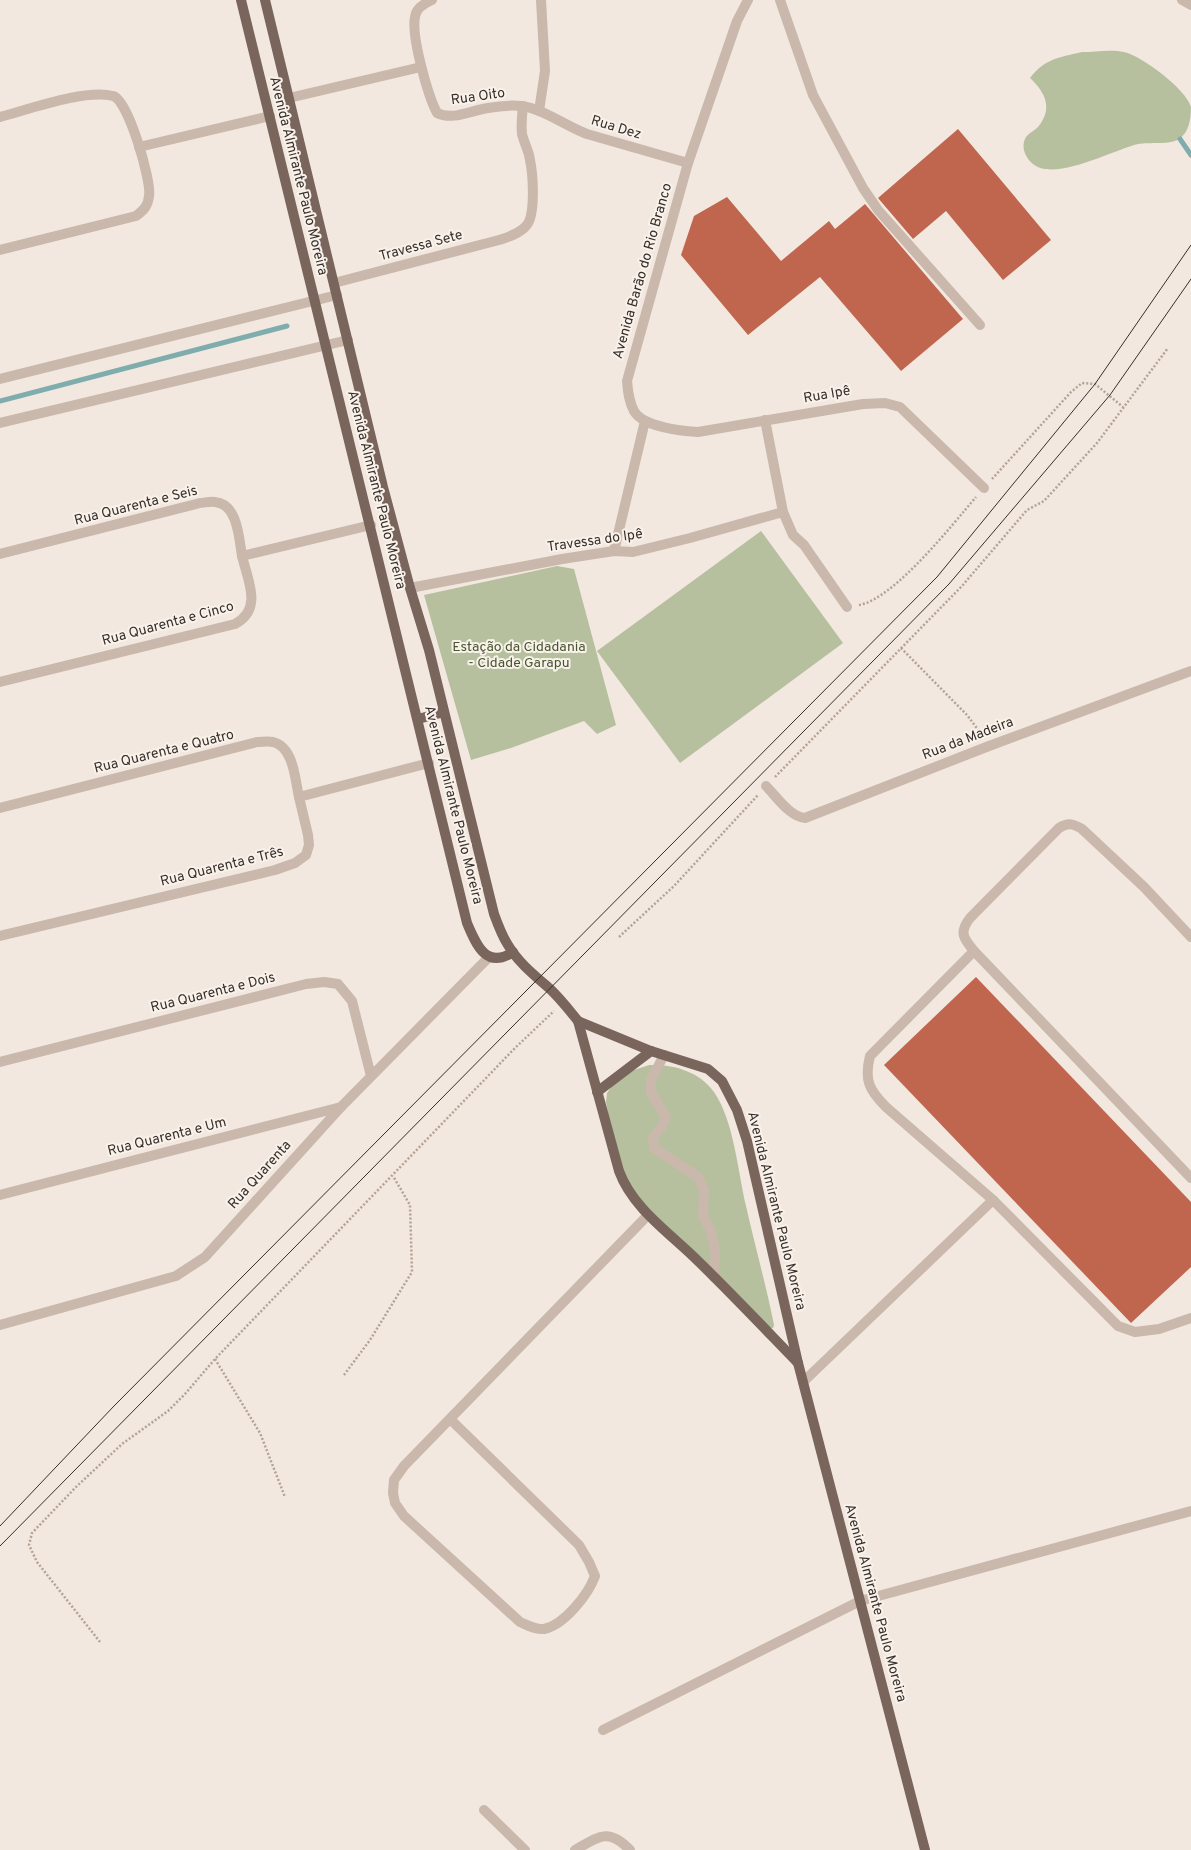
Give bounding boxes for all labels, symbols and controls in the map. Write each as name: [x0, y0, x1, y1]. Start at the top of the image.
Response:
street label: Avenida Almirante Paulo Moreira: [265, 75, 331, 277]
street label: Rua Oito: [450, 85, 506, 109]
street label: Rua Dez: [589, 112, 643, 144]
street label: Avenida Barão do Rio Branco: [610, 181, 676, 361]
street label: Travessa Sete: [377, 227, 465, 265]
street label: Rua Ipê: [802, 383, 852, 407]
street label: Avenida Almirante Paulo Moreira: [343, 389, 409, 591]
street label: Rua Quarenta e Seis: [73, 482, 199, 530]
street label: Travessa do Ipê: [546, 526, 644, 556]
street label: Rua Quarenta e Cinco: [100, 598, 236, 650]
park label: Estação da Cidadania - Cidade Garapu: [452, 639, 586, 672]
street label: Avenida Almirante Paulo Moreira: [420, 704, 486, 906]
street label: Rua da Madeira: [920, 714, 1016, 764]
street label: Rua Quarenta e Quatro: [92, 726, 236, 778]
street label: Rua Quarenta e Três: [159, 843, 285, 891]
street label: Rua Quarenta e Dois: [149, 969, 277, 1017]
street label: Avenida Almirante Paulo Moreira: [743, 1110, 809, 1312]
street label: Rua Quarenta e Um: [106, 1114, 228, 1160]
street label: Rua Quarenta: [225, 1137, 295, 1213]
street label: Avenida Almirante Paulo Moreira: [840, 1502, 910, 1704]

